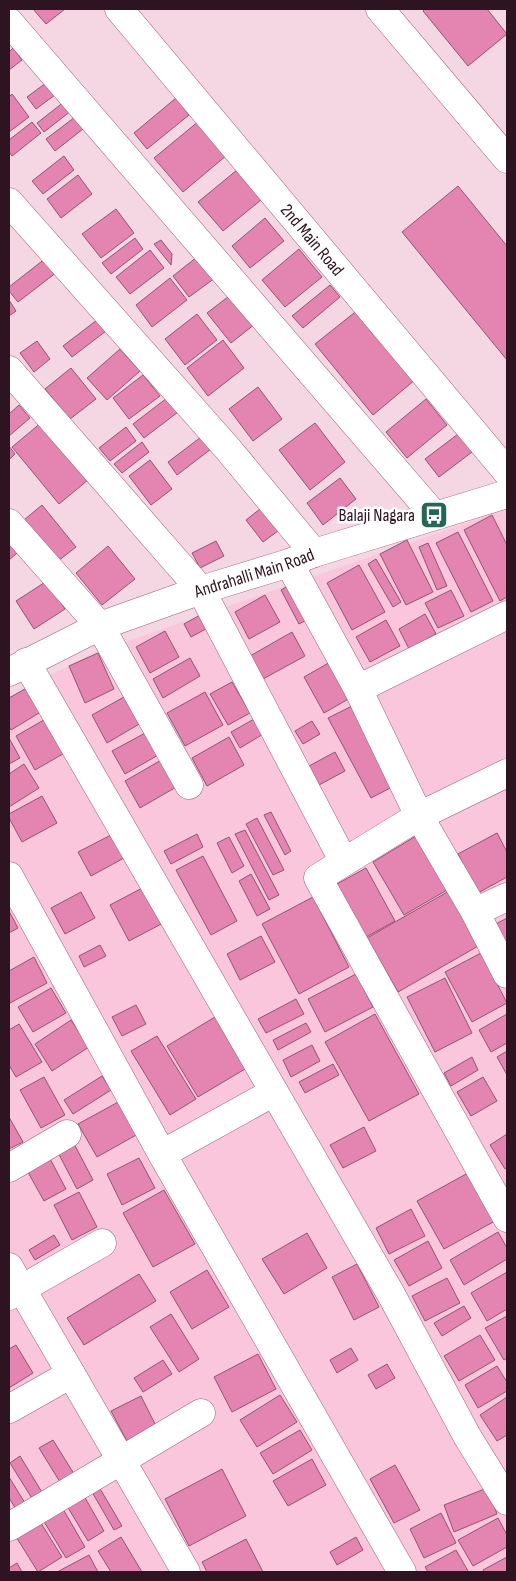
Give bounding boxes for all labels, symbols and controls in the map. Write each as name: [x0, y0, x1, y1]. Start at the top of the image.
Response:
street label: 2nd Main Road: [276, 200, 348, 280]
bus stop icon: Balaji Nagara: [419, 500, 449, 530]
place label: Balaji Nagara: [339, 505, 415, 526]
street label: Andrahalli Main Road: [190, 544, 317, 602]

